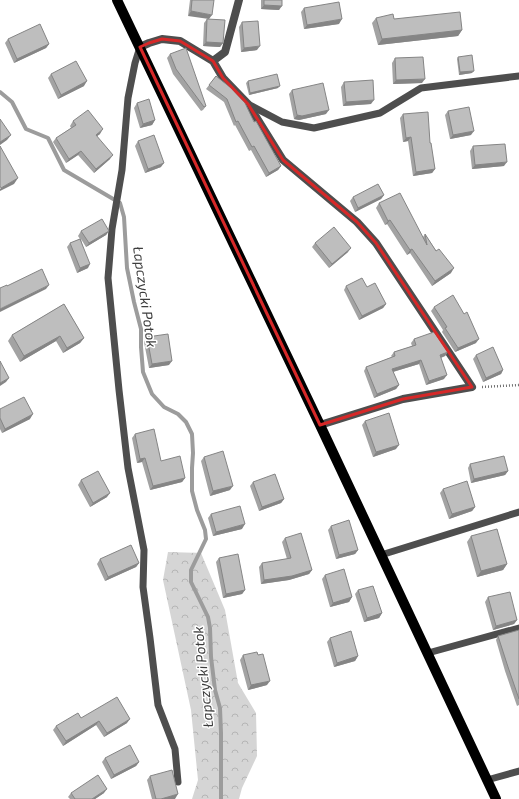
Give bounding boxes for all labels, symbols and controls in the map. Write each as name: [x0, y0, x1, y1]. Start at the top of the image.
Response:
water label: Łapczycki Potok: [130, 245, 161, 348]
water label: Łapczycki Potok: [189, 626, 216, 729]

